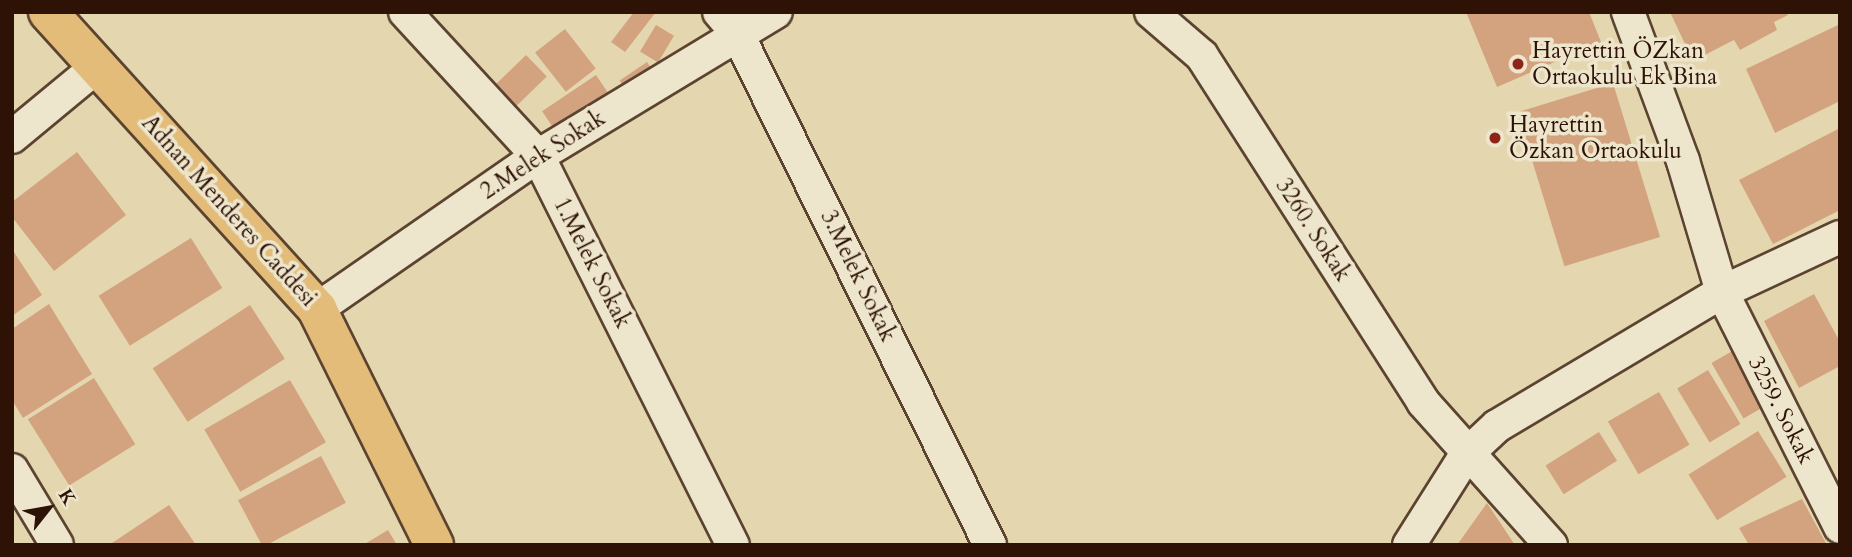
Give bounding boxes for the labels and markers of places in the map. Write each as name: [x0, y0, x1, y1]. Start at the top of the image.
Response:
place label: Hayrettin ÖZkan Ortaokulu Ek Bina: [1532, 37, 1717, 91]
marker: Hayrettin ÖZkan Ortaokulu Ek Bina: [1510, 56, 1526, 72]
place label: Hayrettin Özkan Ortaokulu: [1509, 111, 1682, 165]
marker: Hayrettin Özkan Ortaokulu: [1487, 130, 1503, 146]

